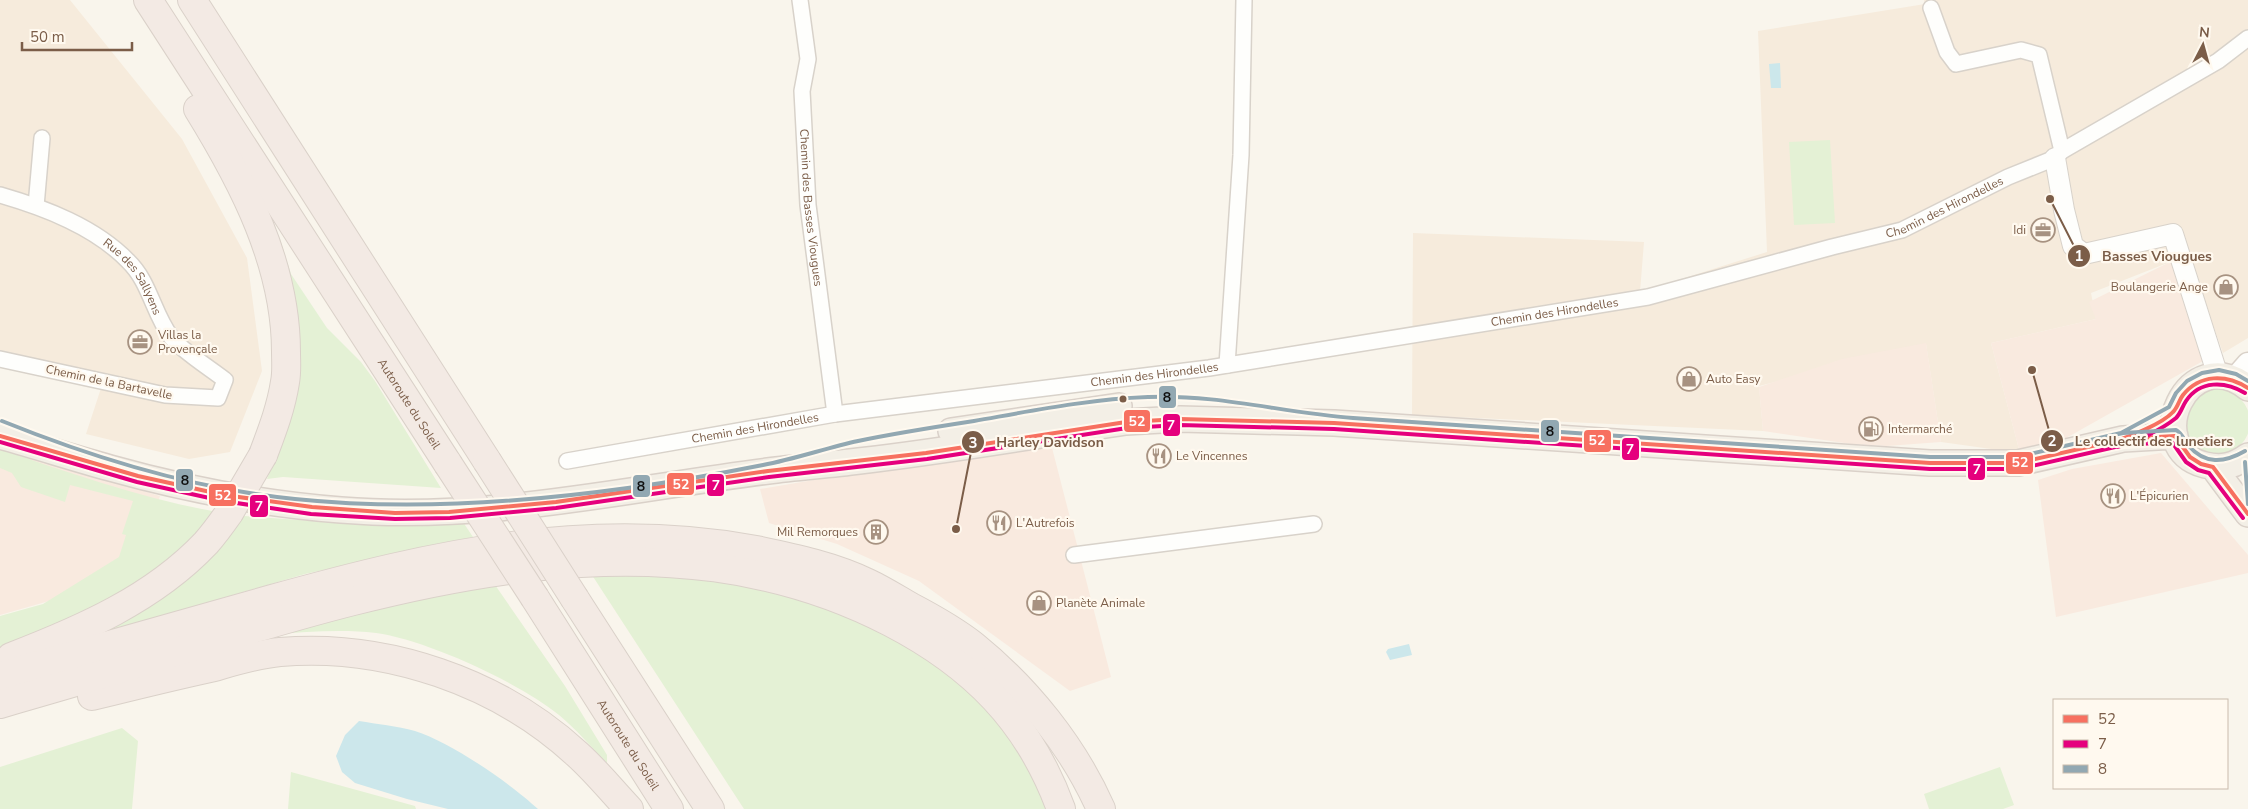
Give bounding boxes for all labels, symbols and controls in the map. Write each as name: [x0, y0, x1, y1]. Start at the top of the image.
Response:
scale bar: [22, 20, 132, 52]
north arrow: [2178, 20, 2228, 70]
text: N: [2198, 23, 2211, 43]
text: 50 m: [30, 27, 65, 47]
street label: Chemin des Basses Viougues: [796, 128, 826, 287]
street label: Chemin des Hirondelles: [1884, 173, 2006, 242]
office icon: Idi: [2030, 217, 2056, 243]
place label: Idi: [2013, 222, 2026, 238]
street label: Rue des Sallyens: [100, 235, 165, 318]
callout: Basses Viougues: [2067, 241, 2221, 270]
text: 1: [2074, 246, 2084, 266]
text: Basses Viougues: [2102, 247, 2212, 266]
shop icon: Boulangerie Ange: [2213, 274, 2239, 300]
place label: Boulangerie Ange: [2111, 279, 2208, 295]
street label: Chemin des Hirondelles: [1490, 294, 1620, 330]
place label: Villas la Provençale: [157, 327, 217, 357]
office icon: Villas la Provençale: [127, 329, 153, 355]
street label: Autoroute du Soleil: [374, 356, 445, 453]
street label: Chemin des Hirondelles: [1090, 359, 1220, 391]
street label: Chemin de la Bartavelle: [44, 361, 174, 403]
shop icon: Auto Easy: [1676, 366, 1702, 392]
place label: Auto Easy: [1706, 371, 1761, 387]
line badge: 8: [1158, 385, 1177, 409]
text: 8: [1163, 388, 1171, 407]
unlabelled marker: [1118, 394, 1128, 404]
street label: Chemin des Hirondelles: [690, 409, 820, 447]
line badge: 52: [1123, 409, 1151, 433]
text: 52: [1129, 412, 1145, 431]
line badge: 7: [1162, 413, 1181, 437]
text: 7: [1167, 416, 1175, 435]
fuel station icon: Intermarché: [1858, 416, 1884, 442]
line badge: 8: [1540, 419, 1560, 443]
place label: Intermarché: [1888, 421, 1952, 437]
text: 8: [1546, 422, 1554, 441]
callout: Le collectif des lunetiers: [2040, 427, 2243, 456]
callout: Harley Davidson: [961, 428, 1113, 457]
line badge: 52: [1583, 429, 1612, 453]
text: 52: [1589, 431, 1605, 450]
text: 2: [2047, 431, 2057, 451]
text: Le collectif des lunetiers: [2075, 432, 2233, 451]
text: 3: [968, 433, 978, 453]
text: Harley Davidson: [996, 433, 1104, 452]
line badge: 7: [1621, 437, 1640, 461]
text: 7: [1626, 440, 1634, 459]
restaurant icon: Le Vincennes: [1146, 443, 1172, 469]
place label: Le Vincennes: [1176, 448, 1248, 464]
line badge: 52: [2005, 451, 2034, 475]
text: 52: [2012, 453, 2028, 472]
line badge: 7: [1967, 457, 1986, 481]
text: 7: [1973, 460, 1981, 479]
line badge: 8: [175, 468, 194, 492]
text: 8: [181, 471, 189, 490]
line badge: 52: [666, 472, 695, 496]
line badge: 7: [706, 473, 725, 497]
line badge: 8: [632, 474, 651, 498]
text: 52: [673, 475, 689, 494]
text: 7: [712, 476, 720, 495]
text: 8: [637, 477, 645, 496]
line badge: 52: [208, 483, 237, 507]
restaurant icon: L'Épicurien: [2100, 483, 2126, 509]
text: 52: [215, 486, 231, 505]
place label: L'Épicurien: [2130, 488, 2189, 504]
line badge: 7: [249, 494, 269, 518]
text: 7: [255, 497, 263, 516]
restaurant icon: L'Autrefois: [986, 510, 1012, 536]
place label: L'Autrefois: [1016, 515, 1075, 531]
building icon: Mil Remorques: [863, 519, 889, 545]
place label: Mil Remorques: [777, 524, 858, 540]
shop icon: Planète Animale: [1026, 590, 1052, 616]
place label: Planète Animale: [1056, 595, 1145, 611]
street label: Autoroute du Soleil: [593, 696, 663, 794]
legend: [2053, 699, 2228, 789]
text: 52: [2098, 709, 2116, 729]
text: 7: [2098, 734, 2107, 754]
text: 8: [2098, 759, 2107, 779]

